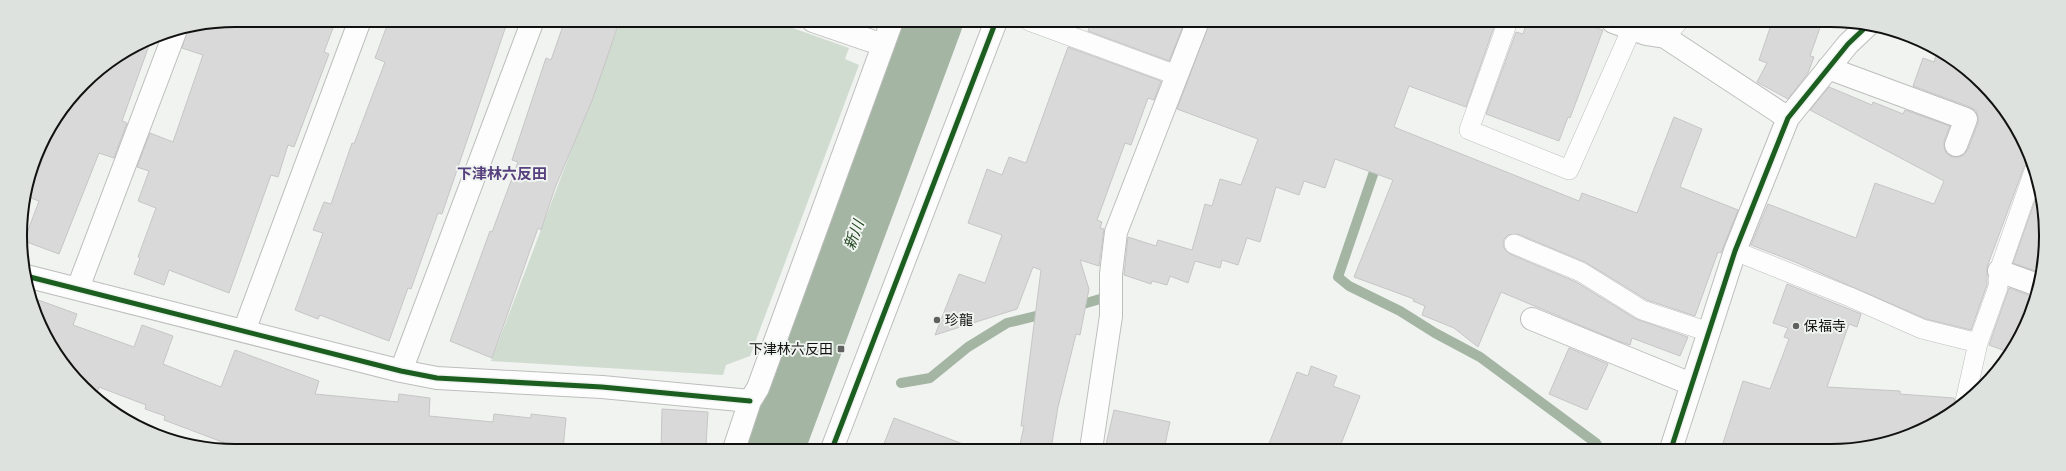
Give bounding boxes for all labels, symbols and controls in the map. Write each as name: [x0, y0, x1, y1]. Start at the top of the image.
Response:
district label: 下津林六反田: [457, 165, 547, 183]
water label: 新川: [840, 216, 868, 252]
place label: 珍龍: [945, 312, 973, 328]
marker: 珍龍: [932, 315, 942, 325]
place label: 保福寺: [1804, 318, 1846, 334]
marker: 保福寺: [1791, 321, 1801, 331]
place label: 下津林六反田: [749, 341, 833, 357]
marker: 下津林六反田: [836, 344, 846, 354]

